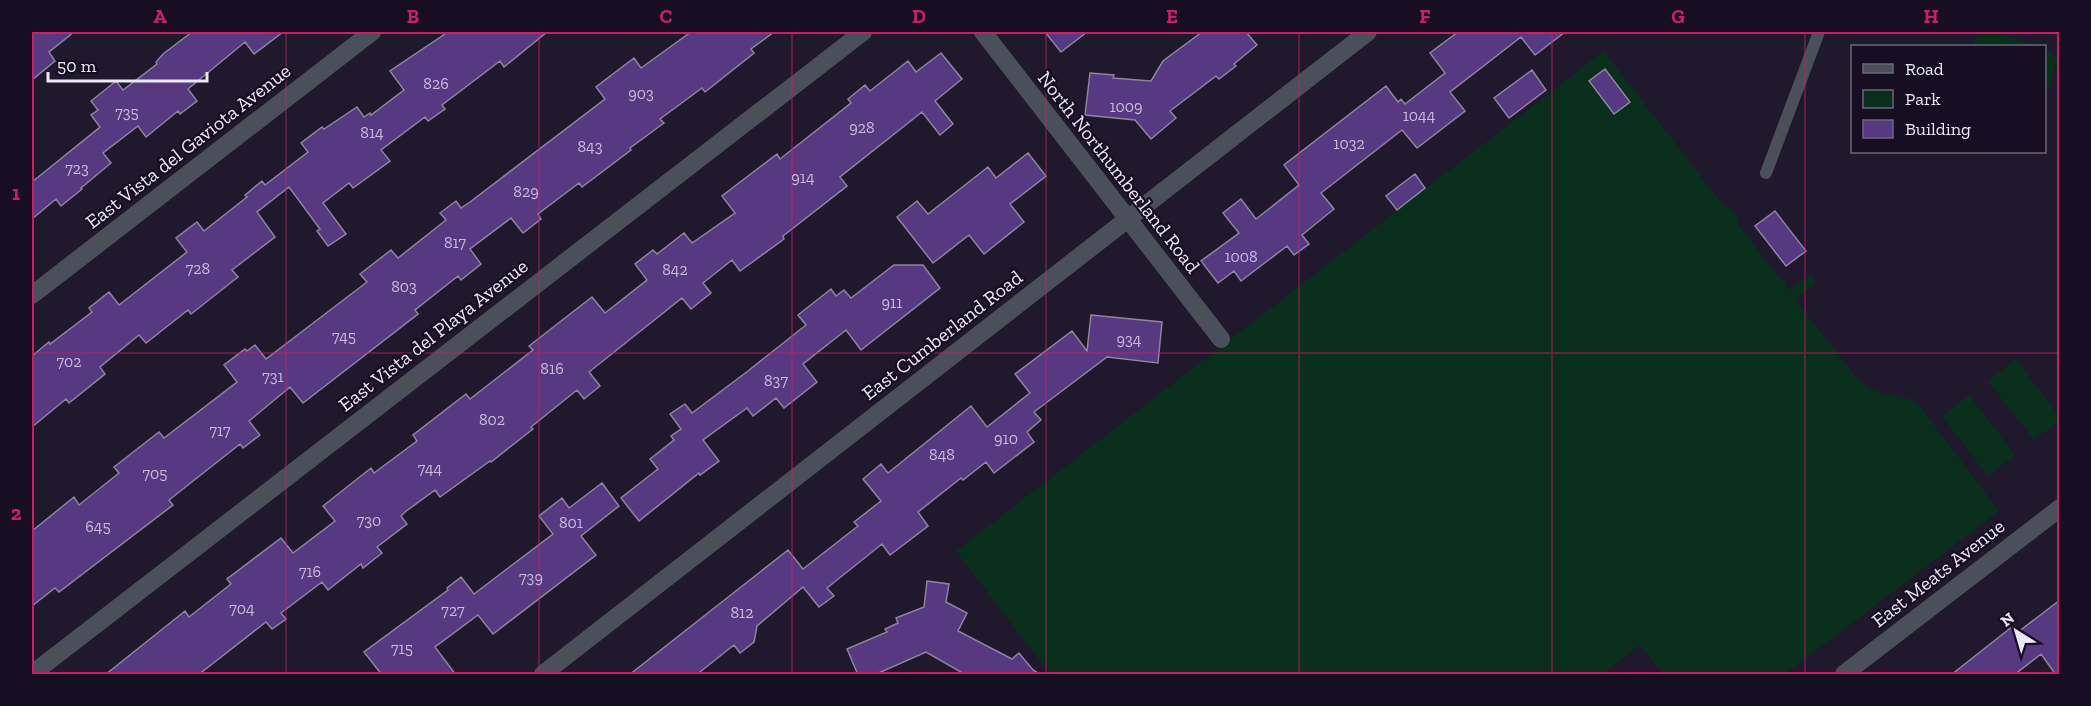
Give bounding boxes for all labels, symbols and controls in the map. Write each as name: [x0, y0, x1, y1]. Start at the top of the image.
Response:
text: A: [153, 4, 167, 28]
text: B: [407, 4, 419, 28]
text: C: [660, 4, 673, 28]
text: D: [912, 4, 926, 28]
text: E: [1166, 4, 1178, 28]
text: F: [1419, 4, 1431, 28]
text: G: [1671, 4, 1685, 28]
text: H: [1923, 4, 1939, 28]
scale bar: [48, 45, 207, 83]
legend: [1851, 45, 2046, 153]
text: 50 m: [57, 55, 97, 77]
street label: East Vista del Gaviota Avenue: [81, 58, 295, 234]
text: Road: [1905, 58, 1944, 80]
street label: North Northumberland Road: [1033, 66, 1205, 278]
house number: 826: [423, 74, 449, 93]
house number: 903: [628, 84, 654, 103]
text: Park: [1905, 88, 1941, 110]
house number: 1009: [1109, 97, 1143, 116]
house number: 735: [115, 103, 139, 122]
house number: 1044: [1403, 106, 1436, 125]
house number: 928: [849, 118, 875, 137]
text: Building: [1905, 118, 1971, 140]
house number: 814: [360, 123, 384, 142]
house number: 1032: [1333, 134, 1365, 153]
house number: 843: [577, 137, 603, 156]
house number: 723: [65, 159, 89, 178]
house number: 914: [791, 168, 815, 187]
text: 1: [12, 181, 20, 205]
house number: 829: [513, 182, 539, 201]
house number: 817: [444, 233, 466, 252]
house number: 1008: [1224, 247, 1258, 266]
street label: East Vista del Playa Avenue: [334, 254, 532, 416]
house number: 728: [186, 259, 210, 278]
house number: 842: [662, 260, 688, 279]
street label: East Cumberland Road: [857, 265, 1027, 405]
house number: 803: [391, 277, 417, 296]
house number: 911: [882, 293, 902, 312]
house number: 745: [332, 327, 356, 346]
house number: 934: [1117, 330, 1142, 349]
house number: 702: [57, 352, 82, 371]
house number: 816: [540, 359, 564, 378]
house number: 731: [262, 367, 284, 386]
house number: 837: [764, 371, 788, 390]
house number: 802: [479, 410, 505, 429]
house number: 717: [210, 421, 231, 440]
house number: 910: [994, 429, 1018, 448]
house number: 848: [929, 445, 955, 464]
house number: 744: [418, 459, 443, 478]
house number: 705: [143, 464, 167, 483]
text: 2: [11, 501, 22, 525]
house number: 730: [357, 511, 381, 530]
house number: 801: [559, 513, 583, 532]
street label: East Meats Avenue: [1867, 514, 2009, 632]
house number: 645: [85, 517, 111, 536]
house number: 716: [299, 562, 321, 581]
house number: 739: [519, 568, 543, 587]
house number: 704: [229, 599, 255, 618]
house number: 727: [441, 601, 465, 620]
north arrow: [1986, 601, 2046, 661]
house number: 812: [730, 603, 754, 622]
text: N: [1997, 608, 2018, 631]
house number: 715: [391, 639, 413, 658]

